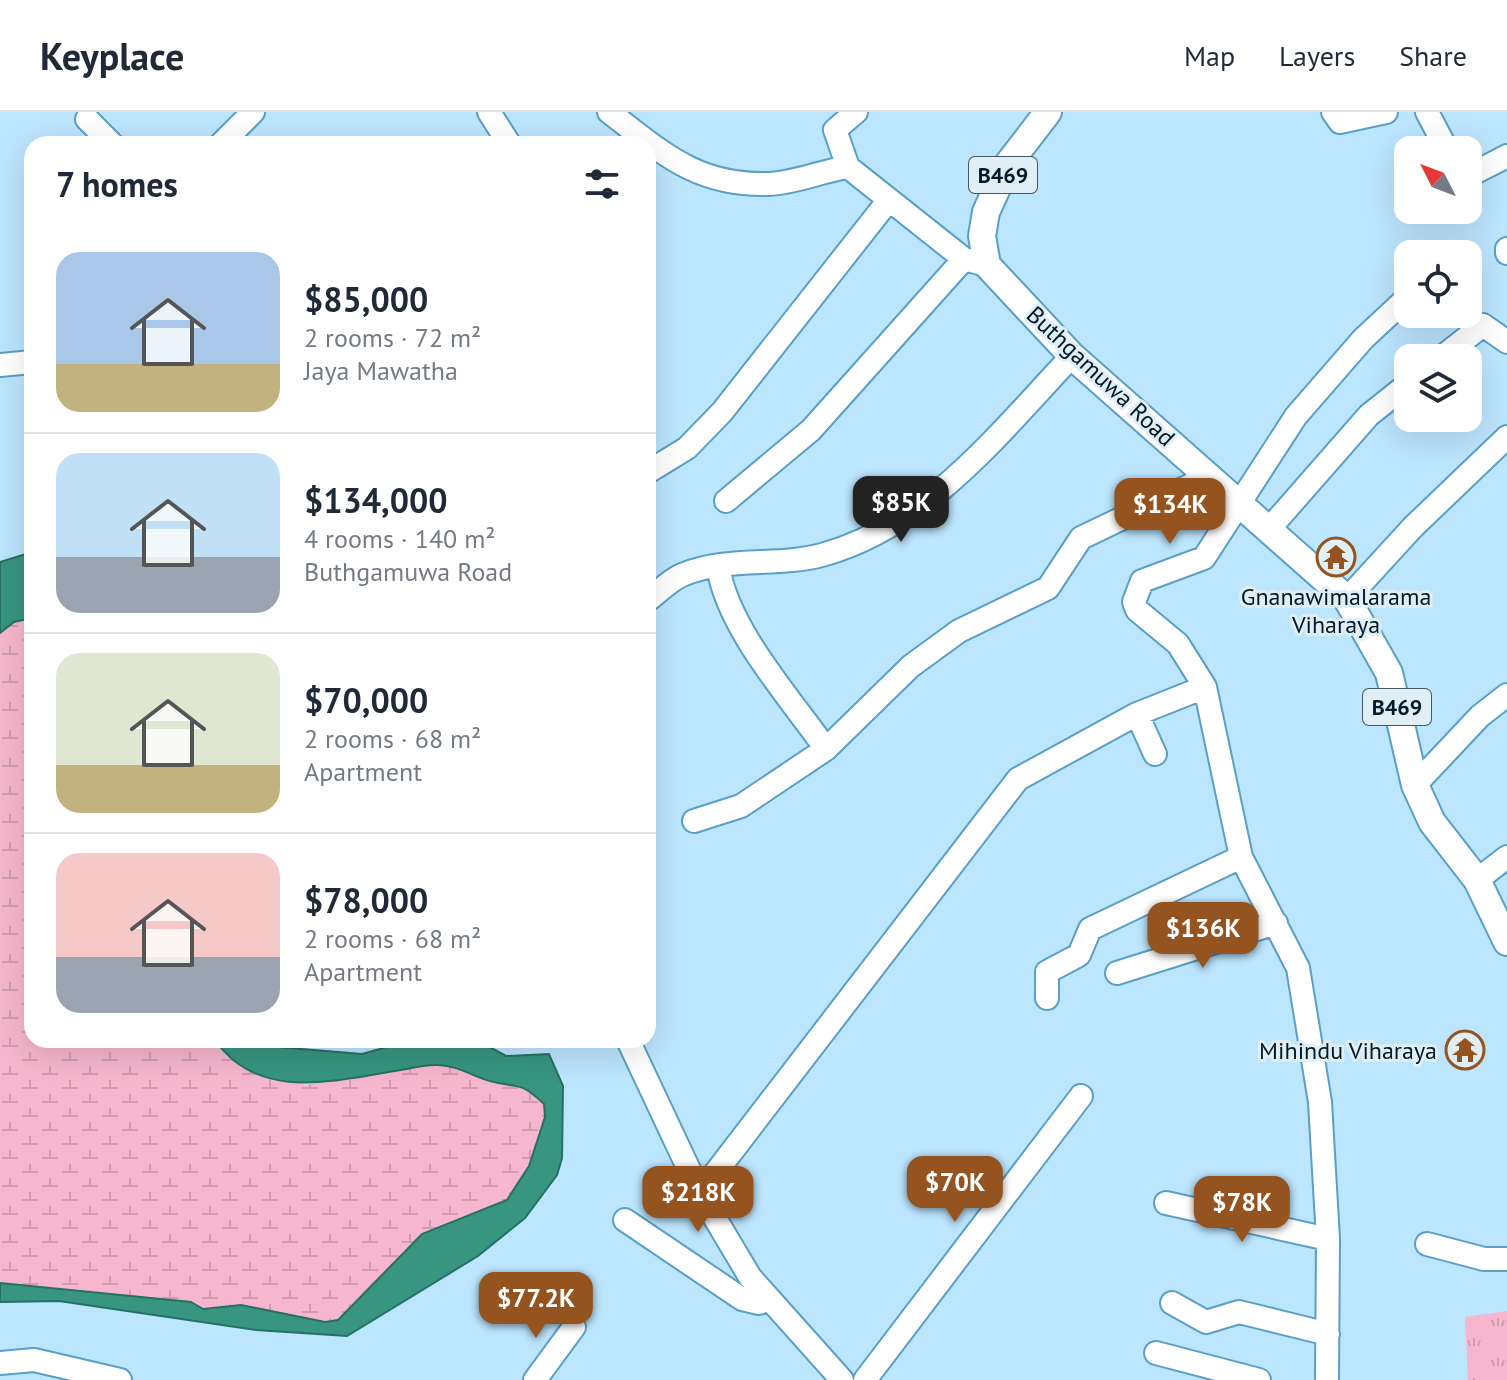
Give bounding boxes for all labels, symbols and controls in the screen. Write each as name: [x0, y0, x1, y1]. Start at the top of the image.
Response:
text: Keyplace: [40, 31, 184, 80]
text: Map: [1184, 37, 1235, 74]
text: Layers: [1279, 37, 1355, 74]
text: Share: [1399, 37, 1467, 74]
north arrow: [1394, 136, 1482, 224]
map controls: [1394, 136, 1482, 432]
road number: B469: [969, 157, 1037, 193]
text: 7 homes: [56, 162, 178, 206]
icon: filters: [580, 162, 624, 206]
button: locate: [1394, 240, 1482, 328]
text: $85,000: [304, 277, 428, 321]
icon: home: [120, 284, 216, 380]
street label: Buthgamuwa Road: [1020, 299, 1182, 453]
text: 2 rooms · 72 m²: [304, 321, 481, 354]
button: layers: [1394, 344, 1482, 432]
text: Jaya Mawatha: [304, 354, 458, 387]
pin: $85K: [854, 476, 948, 544]
text: $134,000: [304, 478, 448, 522]
pin: $134K: [1114, 478, 1226, 546]
icon: home: [120, 485, 216, 581]
text: $85K: [871, 485, 931, 518]
text: $134K: [1132, 487, 1208, 520]
text: 4 rooms · 140 m²: [304, 522, 496, 555]
temple icon: Gnanawimalarama Viharaya: [1315, 536, 1357, 578]
text: Buthgamuwa Road: [304, 555, 512, 588]
place label: Gnanawimalarama Viharaya: [1241, 581, 1431, 640]
text: $70,000: [304, 678, 428, 722]
icon: home: [120, 685, 216, 781]
road number: B469: [1363, 689, 1431, 725]
text: 2 rooms · 68 m²: [304, 722, 481, 755]
text: Apartment: [304, 755, 422, 788]
text: $78,000: [304, 878, 428, 922]
icon: home: [120, 885, 216, 981]
pin: $136K: [1147, 902, 1259, 970]
text: $136K: [1165, 911, 1241, 944]
text: 2 rooms · 68 m²: [304, 922, 481, 955]
text: Apartment: [304, 955, 422, 988]
temple icon: Mihindu Viharaya: [1444, 1029, 1486, 1071]
place label: Mihindu Viharaya: [1259, 1035, 1437, 1066]
pin: $70K: [908, 1156, 1002, 1224]
text: $70K: [925, 1165, 985, 1198]
pin: $218K: [642, 1166, 754, 1234]
text: $218K: [660, 1175, 736, 1208]
pin: $78K: [1195, 1176, 1289, 1244]
text: $78K: [1212, 1185, 1272, 1218]
pin: $77.2K: [471, 1272, 601, 1340]
text: $77.2K: [497, 1281, 575, 1314]

